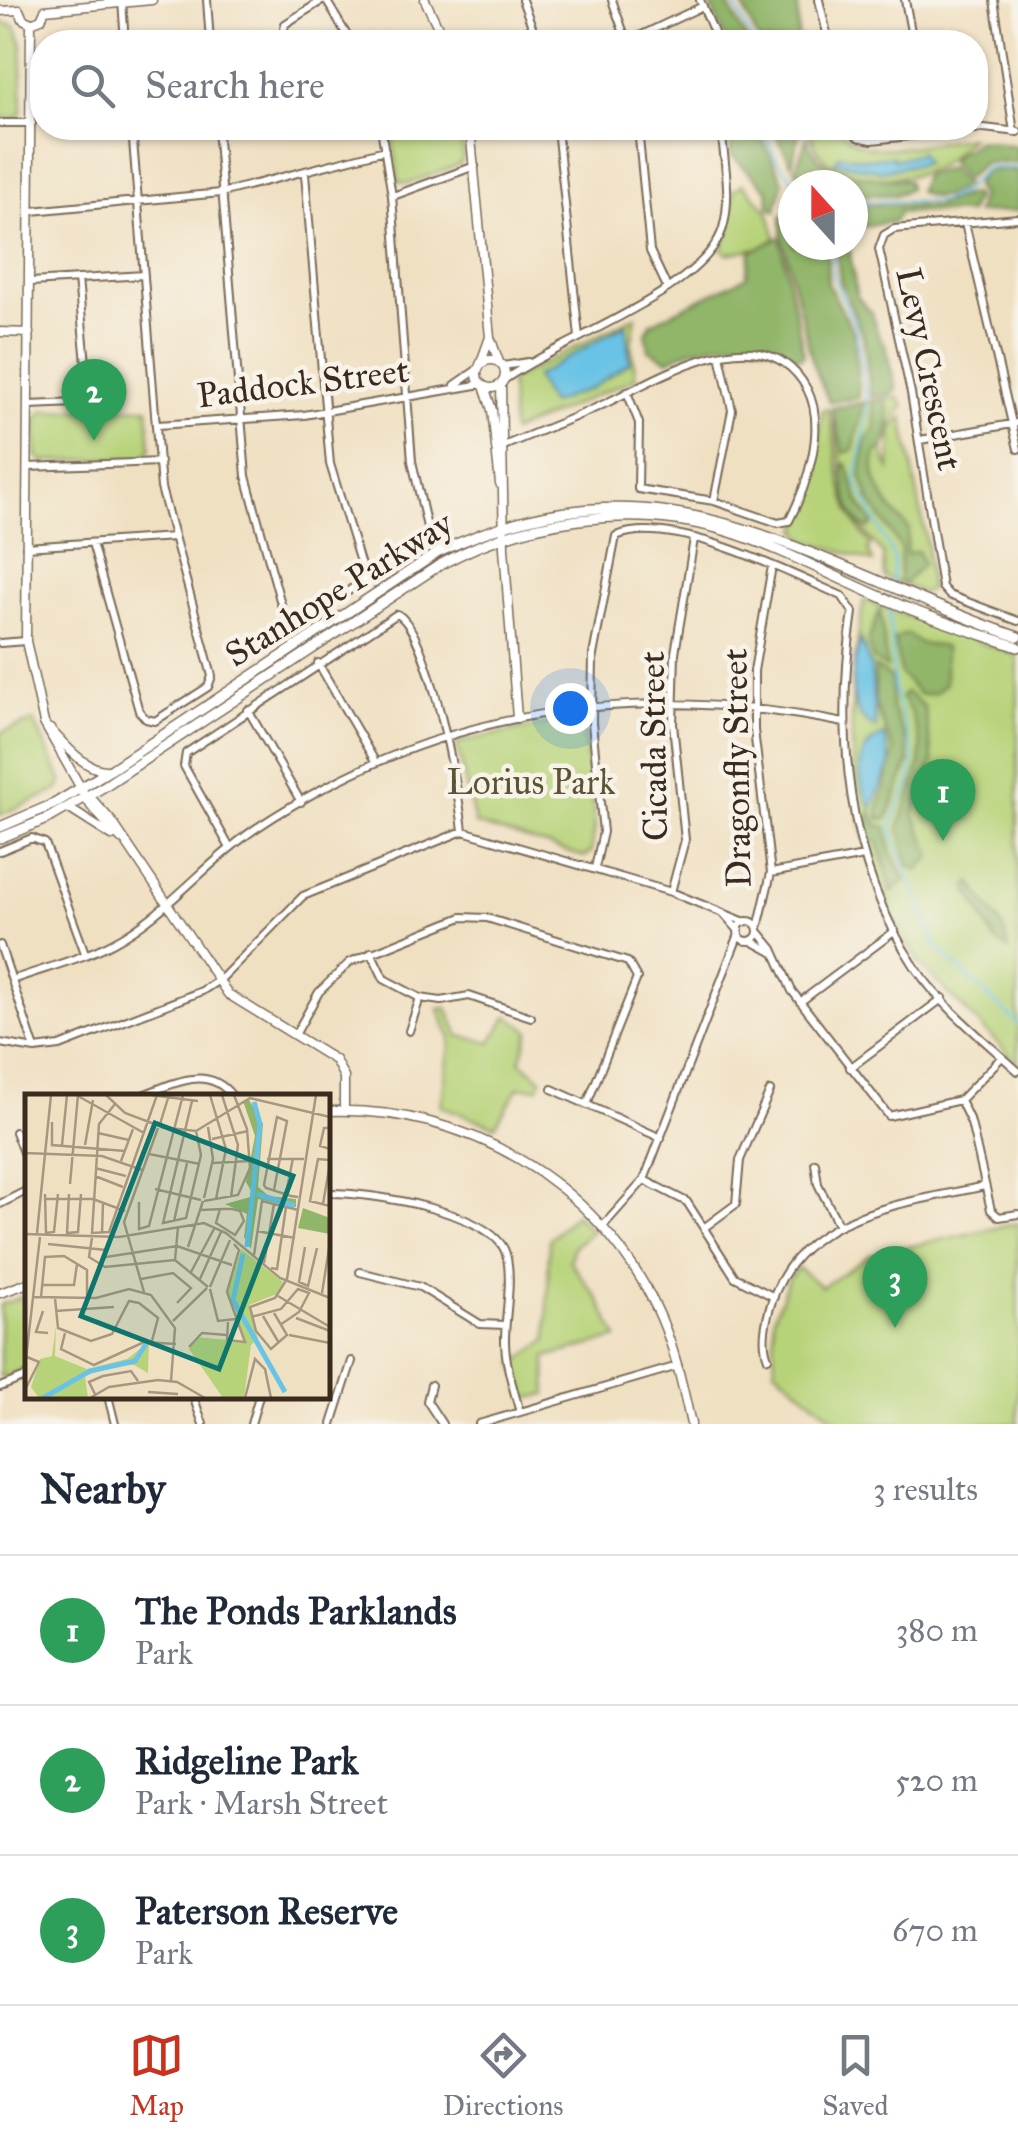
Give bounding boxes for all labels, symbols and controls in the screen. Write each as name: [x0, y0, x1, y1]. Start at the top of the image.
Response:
search box: [30, 30, 988, 140]
icon: search: [65, 58, 120, 113]
text: Search here: [145, 62, 325, 108]
north arrow: [778, 170, 868, 260]
street label: Levy Crescent: [887, 264, 971, 474]
street label: Paddock Street: [195, 349, 411, 417]
pin: 2: [62, 358, 126, 441]
street label: Stanhope Parkway: [217, 502, 461, 676]
street label: Dragonfly Street: [713, 648, 761, 888]
street label: Cicada Street: [631, 651, 677, 841]
your location: [545, 683, 596, 734]
pin: 1: [910, 758, 976, 841]
park label: Lorius Park: [447, 761, 616, 804]
inset map: [25, 1094, 330, 1399]
pin: 3: [862, 1246, 928, 1328]
text: Nearby: [40, 1463, 165, 1515]
text: 3 results: [873, 1470, 978, 1509]
text: The Ponds Parklands: [135, 1588, 457, 1634]
text: 1: [66, 1611, 79, 1650]
text: 380 m: [896, 1611, 978, 1650]
text: Park: [135, 1634, 193, 1673]
text: Ridgeline Park: [135, 1738, 359, 1784]
text: 2: [65, 1761, 80, 1800]
text: 520 m: [895, 1761, 978, 1800]
text: Park · Marsh Street: [135, 1784, 388, 1823]
text: Paterson Reserve: [135, 1888, 398, 1934]
text: 3: [66, 1911, 79, 1950]
text: 670 m: [892, 1911, 978, 1950]
text: Park: [135, 1934, 193, 1973]
tab: Map: [129, 2028, 184, 2123]
tab: Directions: [443, 2028, 564, 2123]
tab: Saved: [822, 2028, 889, 2123]

